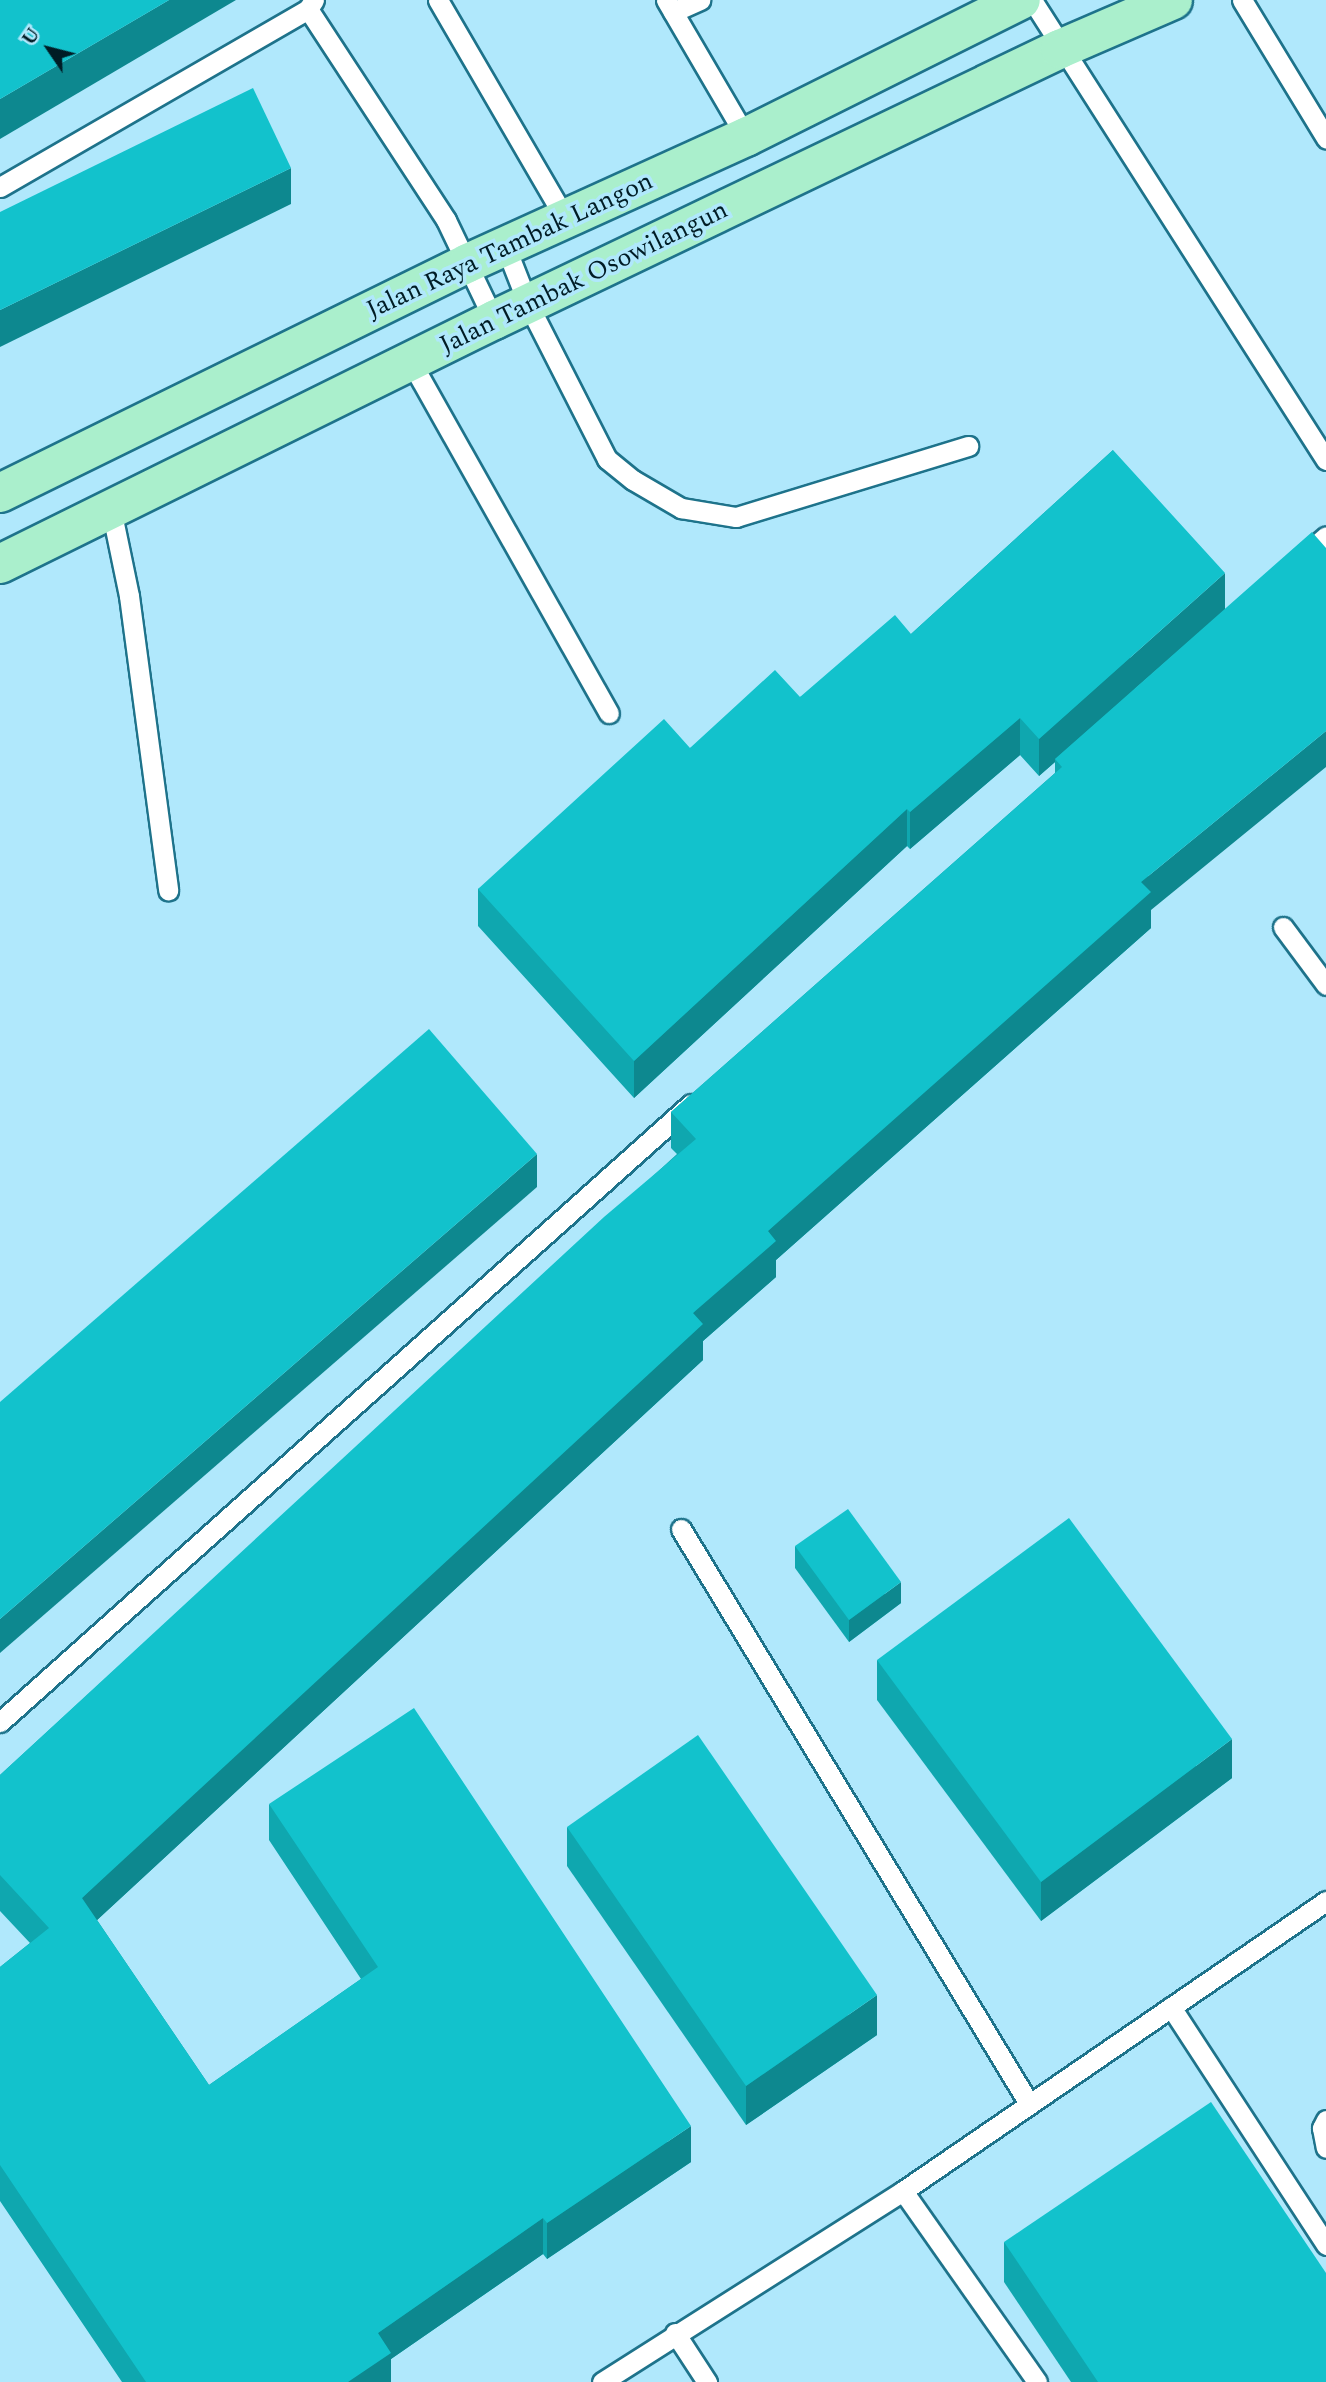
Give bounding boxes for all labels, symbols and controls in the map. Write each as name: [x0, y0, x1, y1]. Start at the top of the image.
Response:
north arrow: [14, 14, 84, 84]
text: U: [15, 22, 48, 52]
street label: Jalan Raya Tambak Langon: [362, 166, 658, 326]
street label: Jalan Tambak Osowilangun: [435, 195, 733, 361]

